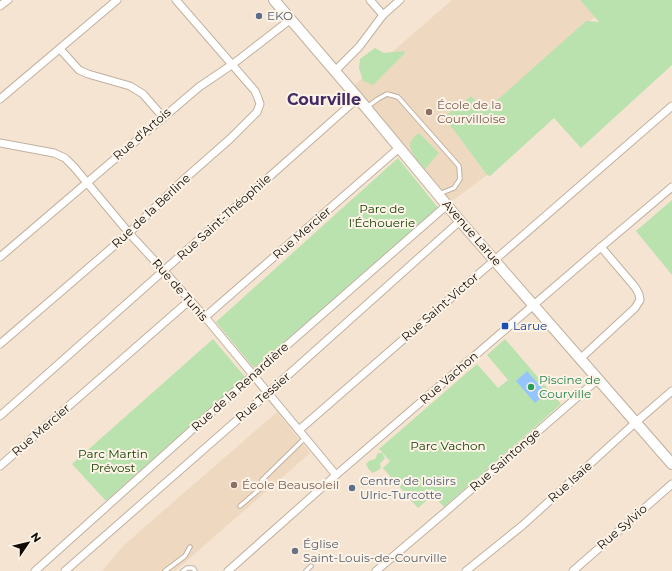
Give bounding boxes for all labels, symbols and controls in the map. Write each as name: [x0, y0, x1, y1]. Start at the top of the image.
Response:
place label: EKO: [267, 8, 293, 23]
marker: EKO: [254, 11, 264, 21]
district label: Courville: [287, 90, 361, 109]
place label: École de la Courvilloise: [437, 97, 506, 126]
street label: Rue d'Artois: [110, 104, 174, 163]
marker: École de la Courvilloise: [424, 107, 434, 117]
street label: Rue de la Berline: [108, 170, 193, 251]
street label: Rue Saint-Théophile: [173, 170, 274, 263]
street label: Avenue Larue: [440, 197, 505, 269]
park label: Parc de l'Échouerie: [349, 201, 415, 230]
street label: Rue Mercier: [269, 203, 334, 262]
street label: Rue de Tunis: [149, 255, 212, 324]
street label: Rue Saint-Victor: [398, 269, 481, 344]
place label: Larue: [513, 318, 547, 333]
marker: Larue: [500, 321, 510, 331]
street label: Rue de la Renardière: [188, 339, 291, 434]
street label: Rue Vachon: [416, 348, 481, 407]
street label: Rue Tessier: [232, 369, 293, 424]
place label: Piscine de Courville: [539, 372, 600, 401]
marker: Piscine de Courville: [526, 382, 536, 392]
street label: Rue Mercier: [8, 400, 73, 459]
street label: Rue Saintonge: [466, 425, 543, 494]
park label: Parc Vachon: [410, 438, 486, 453]
park label: Parc Martin Prévost: [78, 446, 148, 475]
street label: Rue Isaïe: [545, 458, 595, 505]
place label: Centre de loisirs Ulric-Turcotte: [360, 473, 456, 502]
place label: École Beausoleil: [242, 477, 339, 492]
marker: École Beausoleil: [229, 480, 239, 490]
marker: Centre de loisirs Ulric-Turcotte: [347, 483, 357, 493]
street label: Rue Sylvio: [594, 501, 650, 552]
north arrow: [8, 523, 48, 563]
text: N: [28, 530, 44, 545]
place label: Église Saint-Louis-de-Courville: [303, 536, 447, 565]
marker: Église Saint-Louis-de-Courville: [290, 546, 300, 556]

